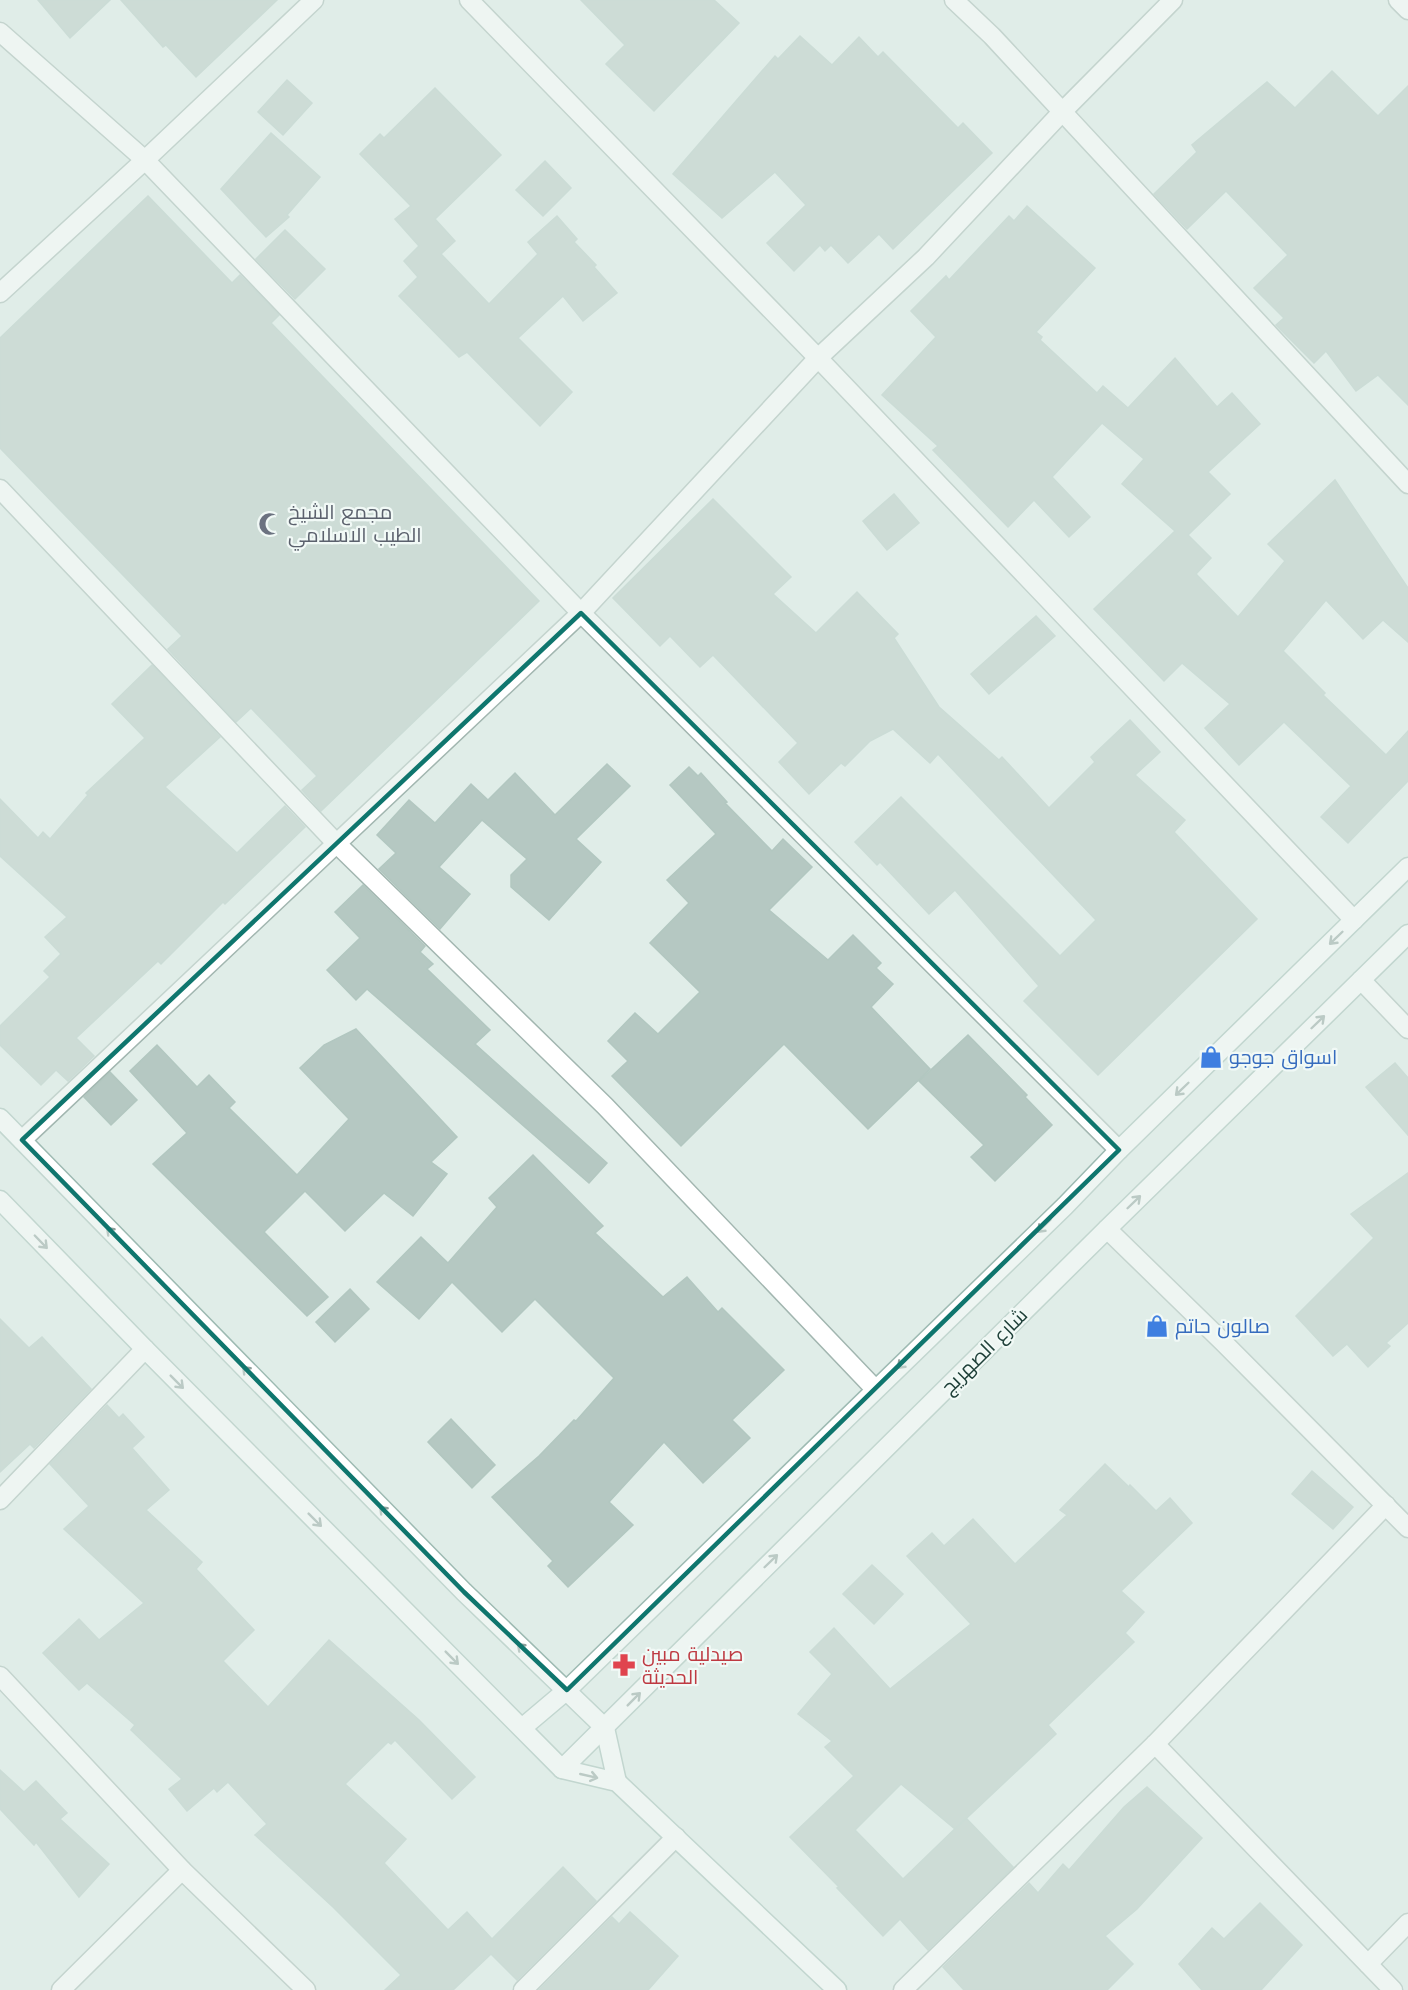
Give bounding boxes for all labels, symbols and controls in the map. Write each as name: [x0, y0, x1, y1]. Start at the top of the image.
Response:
place label: مجمع الشيخ الطيب الاسلامي: [288, 500, 422, 551]
mosque icon: مجمع الشيخ الطيب الاسلامي: [257, 511, 283, 537]
one-way arrow: [1329, 930, 1344, 945]
one-way arrow: [1311, 1014, 1326, 1029]
shop icon: اسواق جوجو: [1198, 1044, 1224, 1070]
place label: اسواق جوجو: [1229, 1045, 1337, 1070]
one-way arrow: [1174, 1081, 1189, 1096]
one-way arrow: [1126, 1195, 1141, 1209]
one-way arrow: [1036, 1219, 1051, 1234]
one-way arrow: [105, 1227, 120, 1242]
one-way arrow: [33, 1235, 48, 1250]
street label: شارع الصهريج: [936, 1303, 1034, 1401]
shop icon: صالون حاتم: [1144, 1313, 1170, 1339]
place label: صالون حاتم: [1175, 1314, 1270, 1340]
one-way arrow: [896, 1355, 911, 1369]
one-way arrow: [242, 1366, 257, 1381]
one-way arrow: [170, 1374, 185, 1389]
one-way arrow: [379, 1505, 393, 1520]
one-way arrow: [307, 1512, 322, 1527]
one-way arrow: [764, 1553, 779, 1568]
one-way arrow: [517, 1642, 532, 1657]
place label: صيدلية مبين الحديثة: [642, 1642, 743, 1689]
one-way arrow: [445, 1650, 460, 1665]
pharmacy icon: صيدلية مبين الحديثة: [611, 1652, 637, 1678]
one-way arrow: [626, 1691, 641, 1706]
one-way arrow: [580, 1770, 599, 1782]

